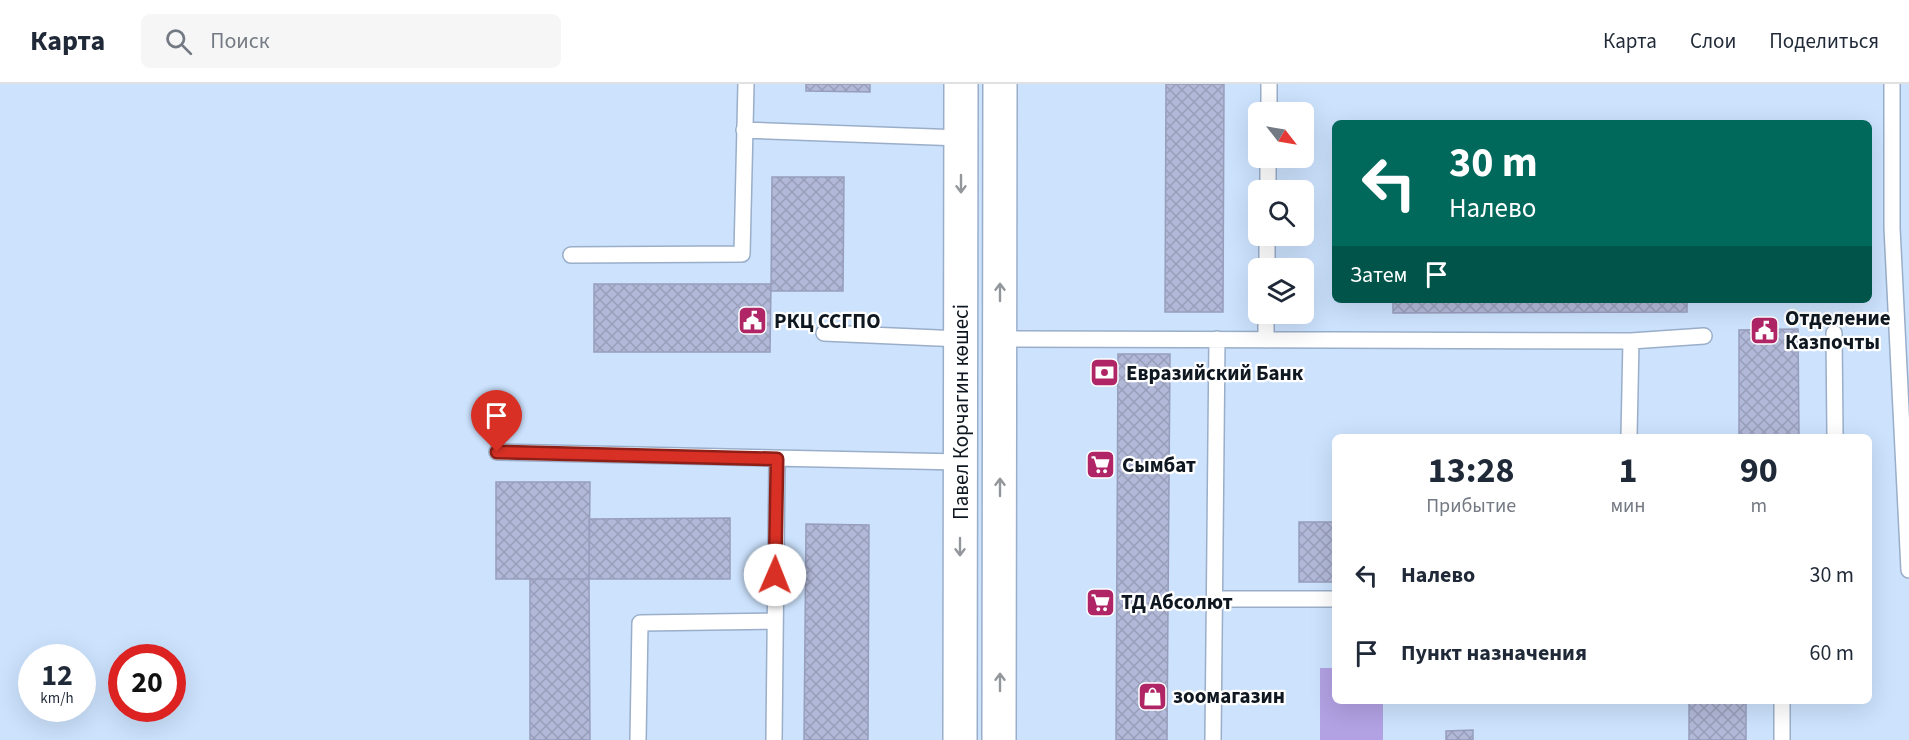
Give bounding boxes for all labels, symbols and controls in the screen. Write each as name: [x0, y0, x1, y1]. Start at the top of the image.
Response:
search box: [141, 14, 561, 68]
text: Карта: [30, 21, 105, 61]
icon: search: [162, 25, 195, 58]
text: Поиск: [210, 25, 270, 57]
text: Карта: [1603, 26, 1657, 56]
text: Слои: [1690, 26, 1736, 56]
text: Поделиться: [1769, 26, 1879, 56]
north arrow: [1248, 102, 1314, 168]
map controls: [1248, 102, 1314, 324]
text: 30 m: [1449, 133, 1538, 193]
icon: left: [1350, 144, 1428, 222]
one-way arrow: [955, 174, 967, 194]
button: search: [1248, 180, 1314, 246]
text: Налево: [1449, 189, 1536, 228]
button: layers: [1248, 258, 1314, 324]
icon: arrive: [1420, 258, 1453, 291]
text: Затем: [1350, 259, 1408, 291]
one-way arrow: [994, 282, 1006, 302]
place label: Отделение Казпочты: [1785, 303, 1891, 357]
street label: Павел Корчагин көшесі: [946, 304, 976, 520]
public building icon: РКЦ ССГПО: [737, 305, 769, 337]
place label: РКЦ ССГПО: [774, 306, 881, 336]
public building icon: Отделение Казпочты: [1748, 314, 1780, 346]
bank icon: Евразийский Банк: [1089, 357, 1121, 389]
place label: Евразийский Банк: [1126, 358, 1304, 388]
pin: [471, 390, 522, 452]
icon: arrive: [480, 399, 513, 432]
text: 13:28: [1428, 445, 1515, 496]
text: 1: [1619, 445, 1638, 496]
text: 90: [1740, 445, 1778, 496]
supermarket icon: Сымбат: [1085, 449, 1117, 481]
place label: Сымбат: [1122, 450, 1196, 480]
one-way arrow: [994, 477, 1006, 497]
text: Прибытие: [1426, 492, 1516, 520]
text: мин: [1610, 492, 1646, 520]
text: m: [1750, 492, 1767, 520]
one-way arrow: [954, 537, 966, 557]
position arrow: [743, 543, 807, 607]
icon: left: [1350, 559, 1383, 592]
text: Налево: [1401, 559, 1475, 591]
text: 30 m: [1809, 559, 1854, 591]
supermarket icon: ТД Абсолют: [1084, 586, 1116, 618]
place label: ТД Абсолют: [1121, 587, 1233, 617]
icon: arrive: [1350, 637, 1383, 670]
text: Пункт назначения: [1401, 637, 1587, 669]
text: 60 m: [1809, 637, 1854, 669]
speed limit sign: 20: [108, 644, 186, 722]
text: 12: [41, 654, 73, 697]
one-way arrow: [994, 672, 1006, 692]
shop icon: зоомагазин: [1136, 680, 1168, 712]
place label: зоомагазин: [1173, 681, 1285, 711]
text: km/h: [40, 688, 74, 709]

